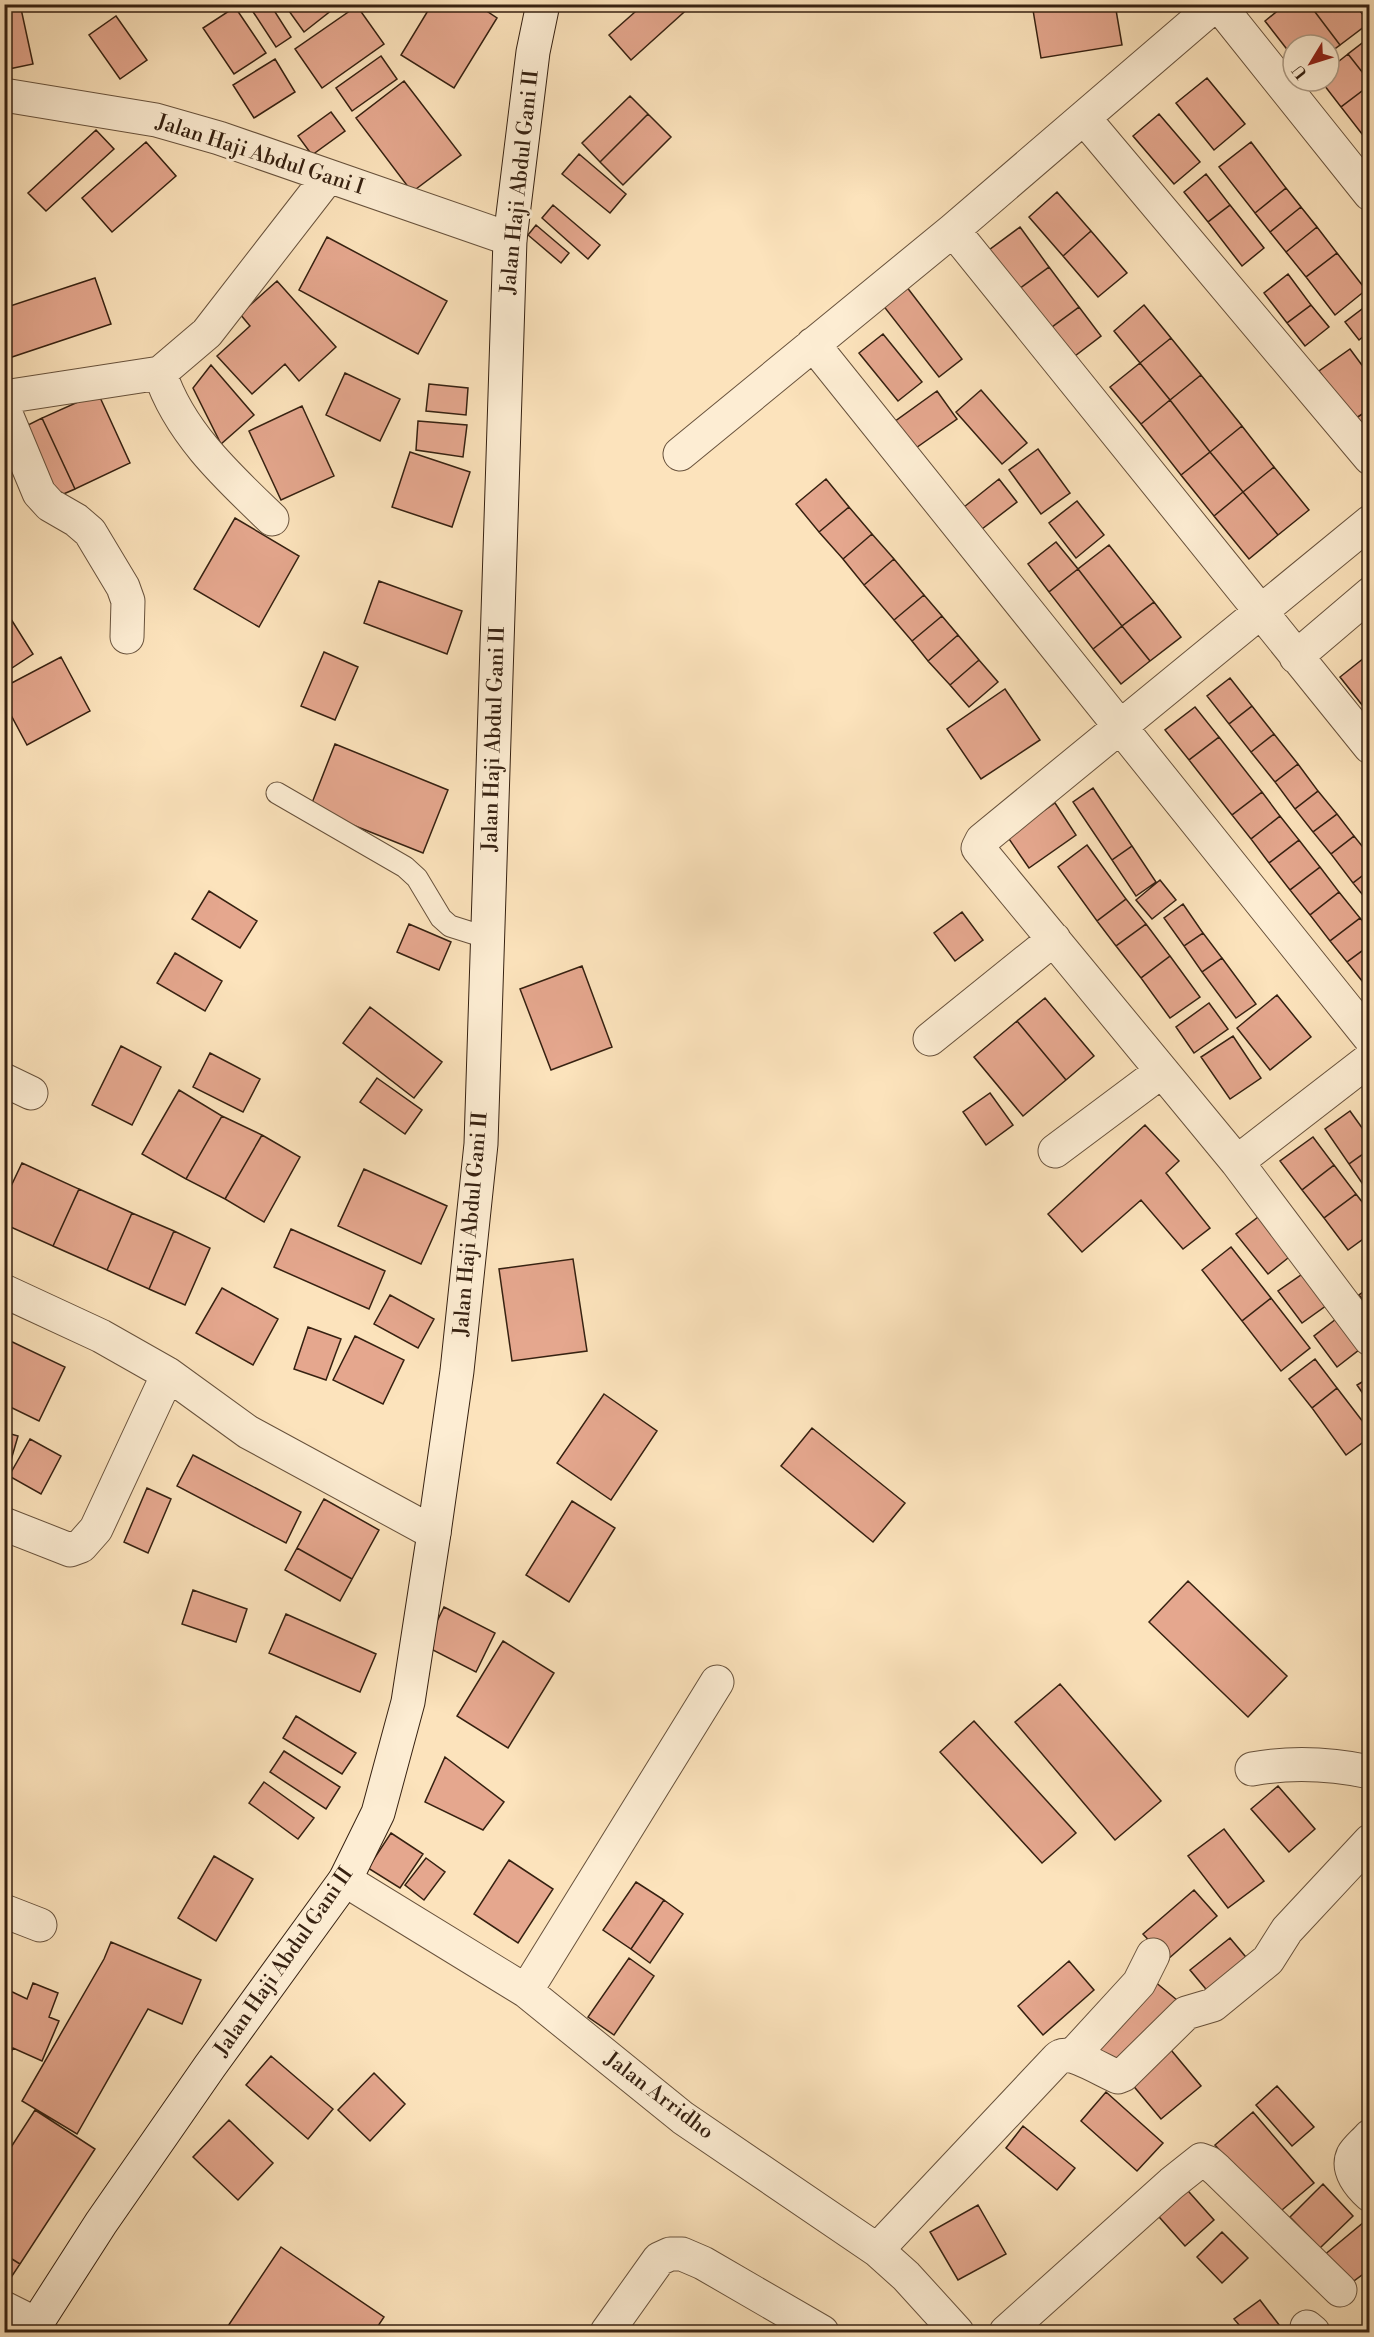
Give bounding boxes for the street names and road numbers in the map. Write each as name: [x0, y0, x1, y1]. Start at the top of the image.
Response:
street label: Jalan Haji Abdul Gani II: [495, 69, 545, 296]
street label: Jalan Haji Abdul Gani I: [152, 109, 367, 201]
street label: Jalan Haji Abdul Gani II: [477, 626, 511, 853]
street label: Jalan Haji Abdul Gani II: [448, 1111, 494, 1338]
street label: Jalan Haji Abdul Gani II: [208, 1862, 359, 2062]
street label: Jalan Arridho: [599, 2046, 719, 2145]

